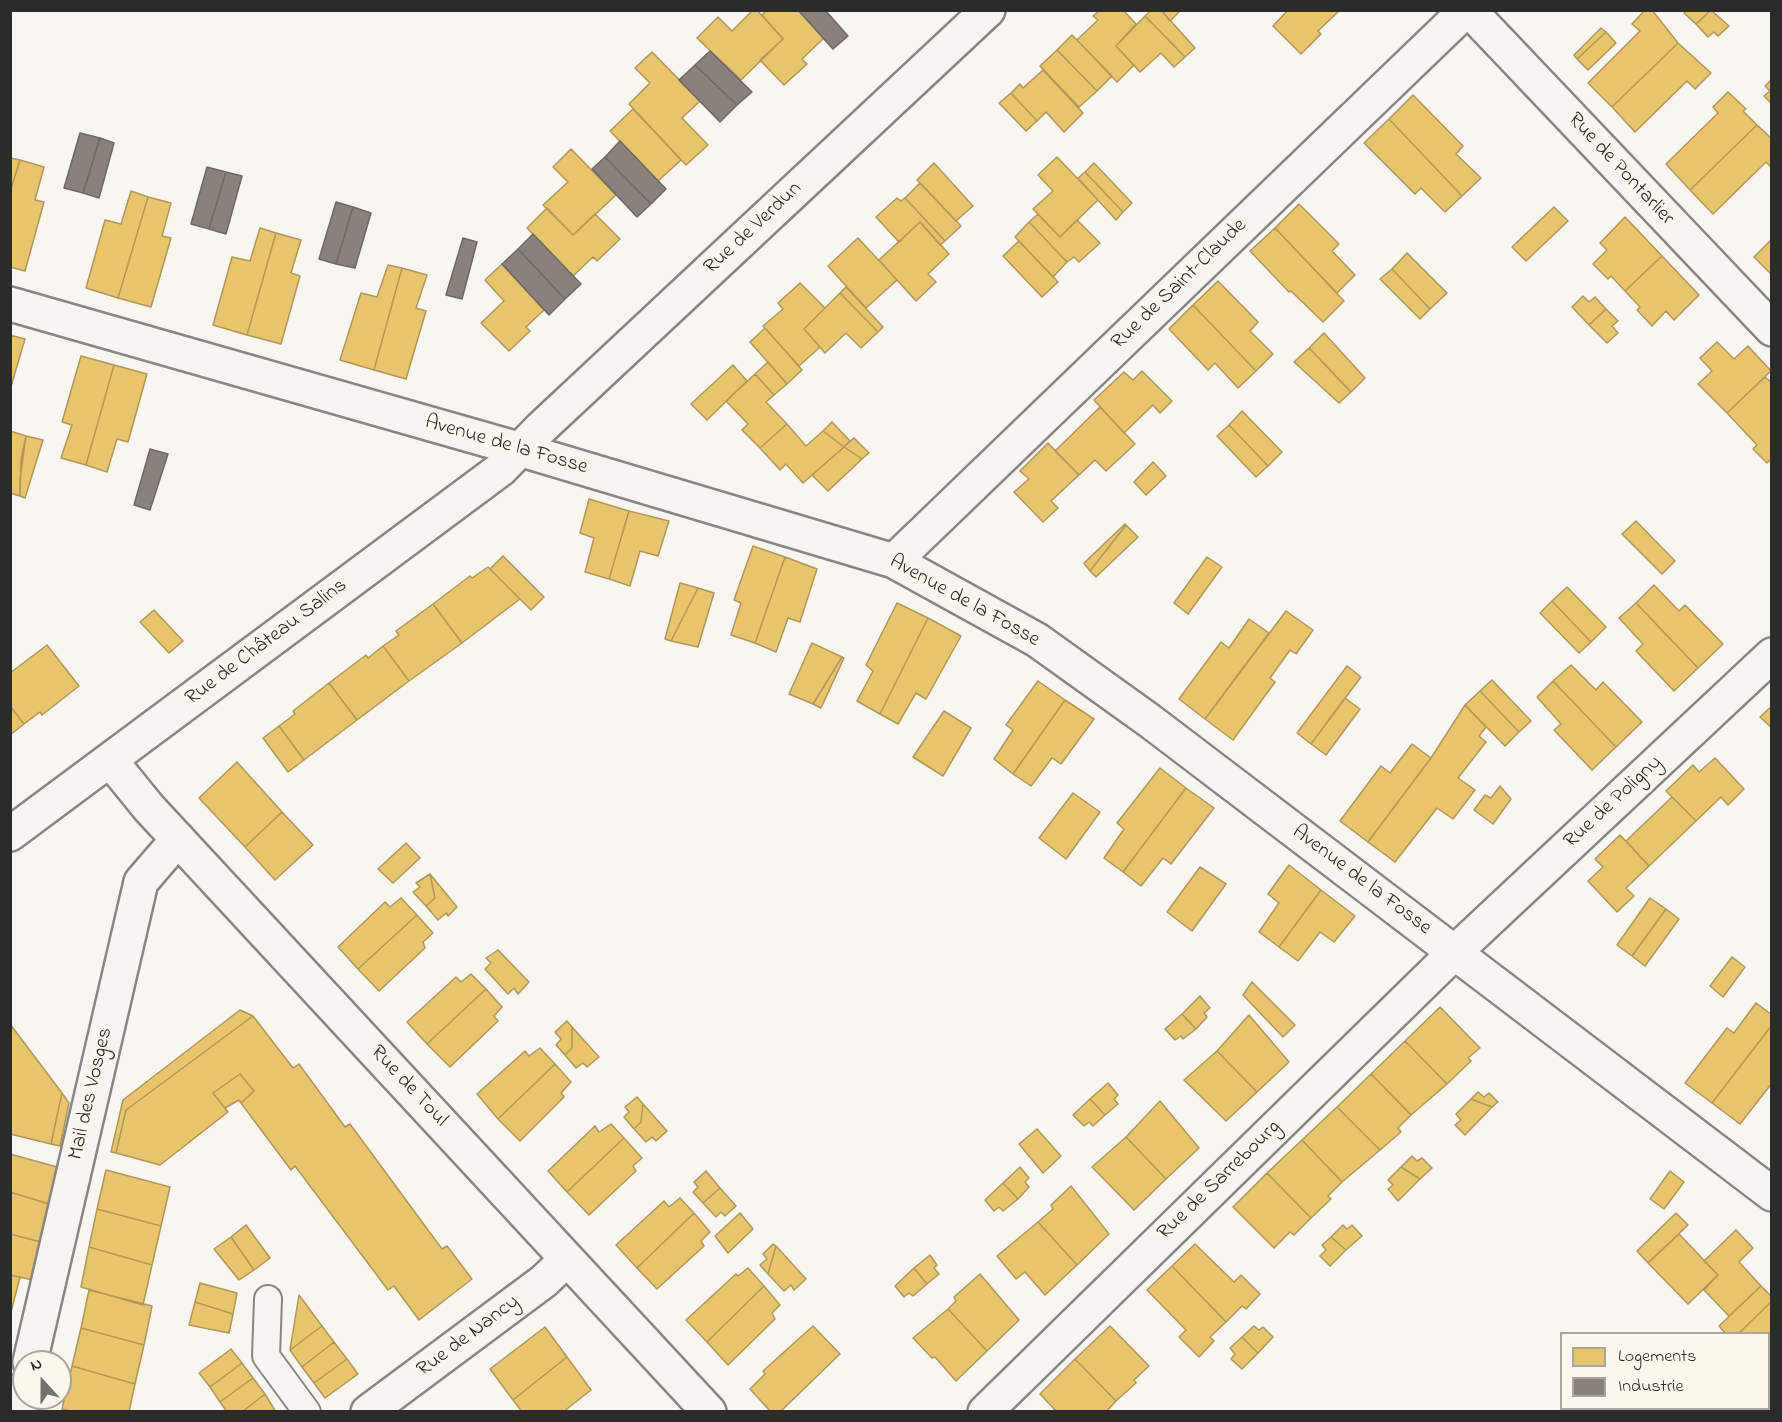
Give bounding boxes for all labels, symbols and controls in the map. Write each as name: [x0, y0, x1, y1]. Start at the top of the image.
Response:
street label: Rue de Pontarlier: [1561, 108, 1679, 232]
street label: Rue de Verdun: [700, 177, 808, 281]
street label: Rue de Saint-Claude: [1107, 214, 1253, 356]
street label: Avenue de la Fosse: [422, 411, 590, 481]
street label: Avenue de la Fosse: [884, 550, 1044, 654]
street label: Rue de Château Salins: [181, 574, 353, 712]
street label: Rue de Poligny: [1560, 751, 1668, 855]
street label: Avenue de la Fosse: [1286, 820, 1436, 942]
street label: Mail des Vosges: [65, 1025, 119, 1163]
street label: Rue de Toul: [364, 1041, 452, 1133]
street label: Rue de Sarrebourg: [1153, 1116, 1287, 1246]
street label: Rue de Nancy: [413, 1290, 525, 1384]
legend: [1560, 1332, 1770, 1410]
text: Logements: [1618, 1344, 1696, 1370]
north arrow: [12, 1350, 72, 1410]
text: N: [27, 1352, 46, 1378]
text: Industrie: [1618, 1374, 1684, 1400]

